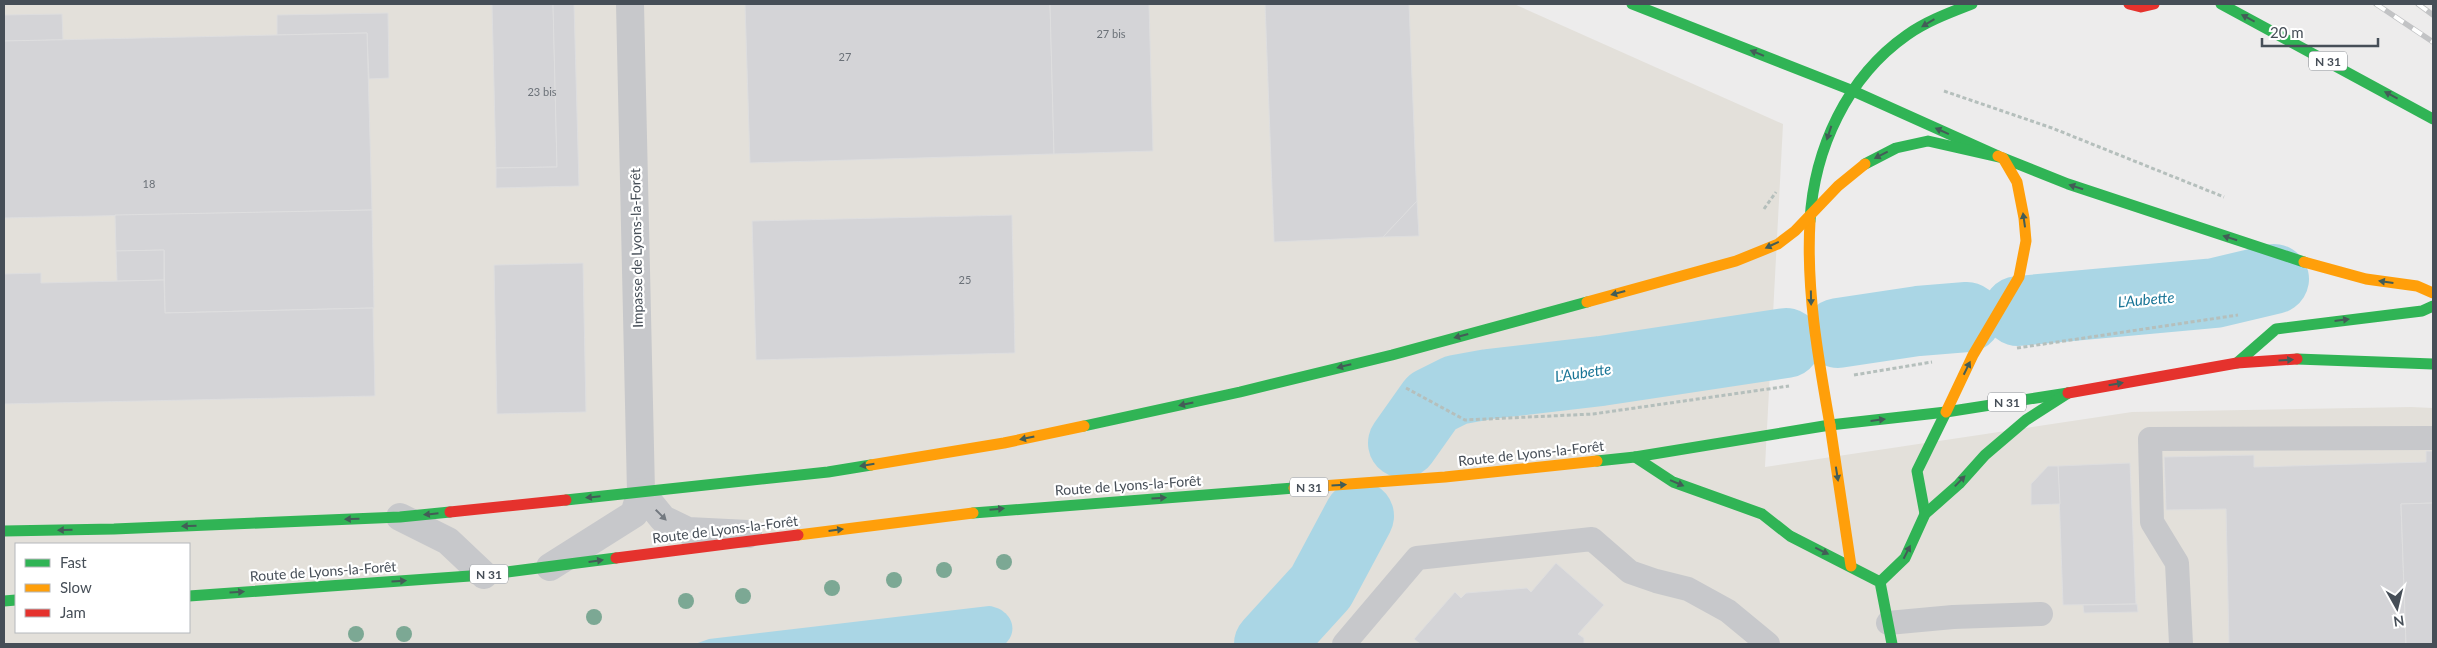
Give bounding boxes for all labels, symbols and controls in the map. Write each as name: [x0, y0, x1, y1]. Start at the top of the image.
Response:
one-way arrow: [2241, 14, 2255, 22]
scale bar: [2262, 15, 2378, 47]
one-way arrow: [1922, 19, 1935, 28]
text: 20 m: [2270, 23, 2304, 41]
house number: 27 bis: [1096, 27, 1126, 40]
one-way arrow: [1749, 49, 1764, 57]
house number: 27: [839, 50, 851, 63]
road number: N 31: [2309, 51, 2347, 70]
house number: 23 bis: [527, 85, 557, 98]
one-way arrow: [2384, 91, 2398, 99]
one-way arrow: [1824, 126, 1832, 141]
one-way arrow: [1935, 127, 1949, 135]
one-way arrow: [1874, 151, 1889, 159]
street label: Impasse de Lyons-la-Forêt: [626, 168, 646, 328]
house number: 18: [143, 177, 155, 190]
one-way arrow: [2068, 182, 2083, 190]
one-way arrow: [2020, 212, 2028, 228]
one-way arrow: [2222, 234, 2237, 242]
one-way arrow: [1765, 241, 1780, 249]
house number: 25: [959, 273, 971, 286]
one-way arrow: [2378, 278, 2394, 286]
water label: L'Aubette: [2117, 288, 2175, 310]
one-way arrow: [1610, 290, 1625, 298]
one-way arrow: [1807, 291, 1815, 307]
one-way arrow: [2335, 316, 2351, 324]
one-way arrow: [1453, 332, 1468, 340]
one-way arrow: [2278, 355, 2294, 363]
water label: L'Aubette: [1554, 359, 1612, 385]
one-way arrow: [1963, 361, 1971, 375]
one-way arrow: [1337, 363, 1352, 371]
one-way arrow: [2108, 380, 2124, 388]
road number: N 31: [1988, 392, 2026, 412]
one-way arrow: [1179, 400, 1194, 408]
one-way arrow: [1870, 416, 1886, 424]
one-way arrow: [1019, 434, 1035, 442]
street label: Route de Lyons-la-Forêt: [1457, 437, 1605, 469]
one-way arrow: [859, 462, 875, 470]
one-way arrow: [1833, 466, 1841, 482]
street label: Route de Lyons-la-Forêt: [1054, 471, 1202, 499]
one-way arrow: [1954, 476, 1966, 488]
road number: N 31: [1290, 478, 1328, 497]
one-way arrow: [1670, 479, 1684, 487]
one-way arrow: [1331, 480, 1347, 488]
one-way arrow: [585, 493, 601, 501]
one-way arrow: [1152, 493, 1168, 501]
one-way arrow: [990, 505, 1006, 513]
one-way arrow: [655, 508, 667, 520]
one-way arrow: [423, 510, 439, 518]
street label: Route de Lyons-la-Forêt: [651, 512, 799, 546]
one-way arrow: [343, 515, 359, 523]
one-way arrow: [181, 522, 197, 530]
one-way arrow: [57, 526, 73, 534]
one-way arrow: [828, 526, 844, 534]
legend: [15, 543, 190, 633]
one-way arrow: [1903, 544, 1911, 559]
one-way arrow: [1815, 547, 1830, 556]
text: Fast: [60, 553, 87, 571]
one-way arrow: [588, 556, 604, 564]
street label: Route de Lyons-la-Forêt: [249, 557, 397, 585]
road number: N 31: [470, 564, 508, 584]
one-way arrow: [392, 576, 408, 584]
text: Slow: [60, 578, 92, 596]
north arrow: [2372, 583, 2422, 633]
one-way arrow: [230, 588, 246, 596]
text: Jam: [60, 603, 86, 621]
text: N: [2392, 612, 2405, 631]

